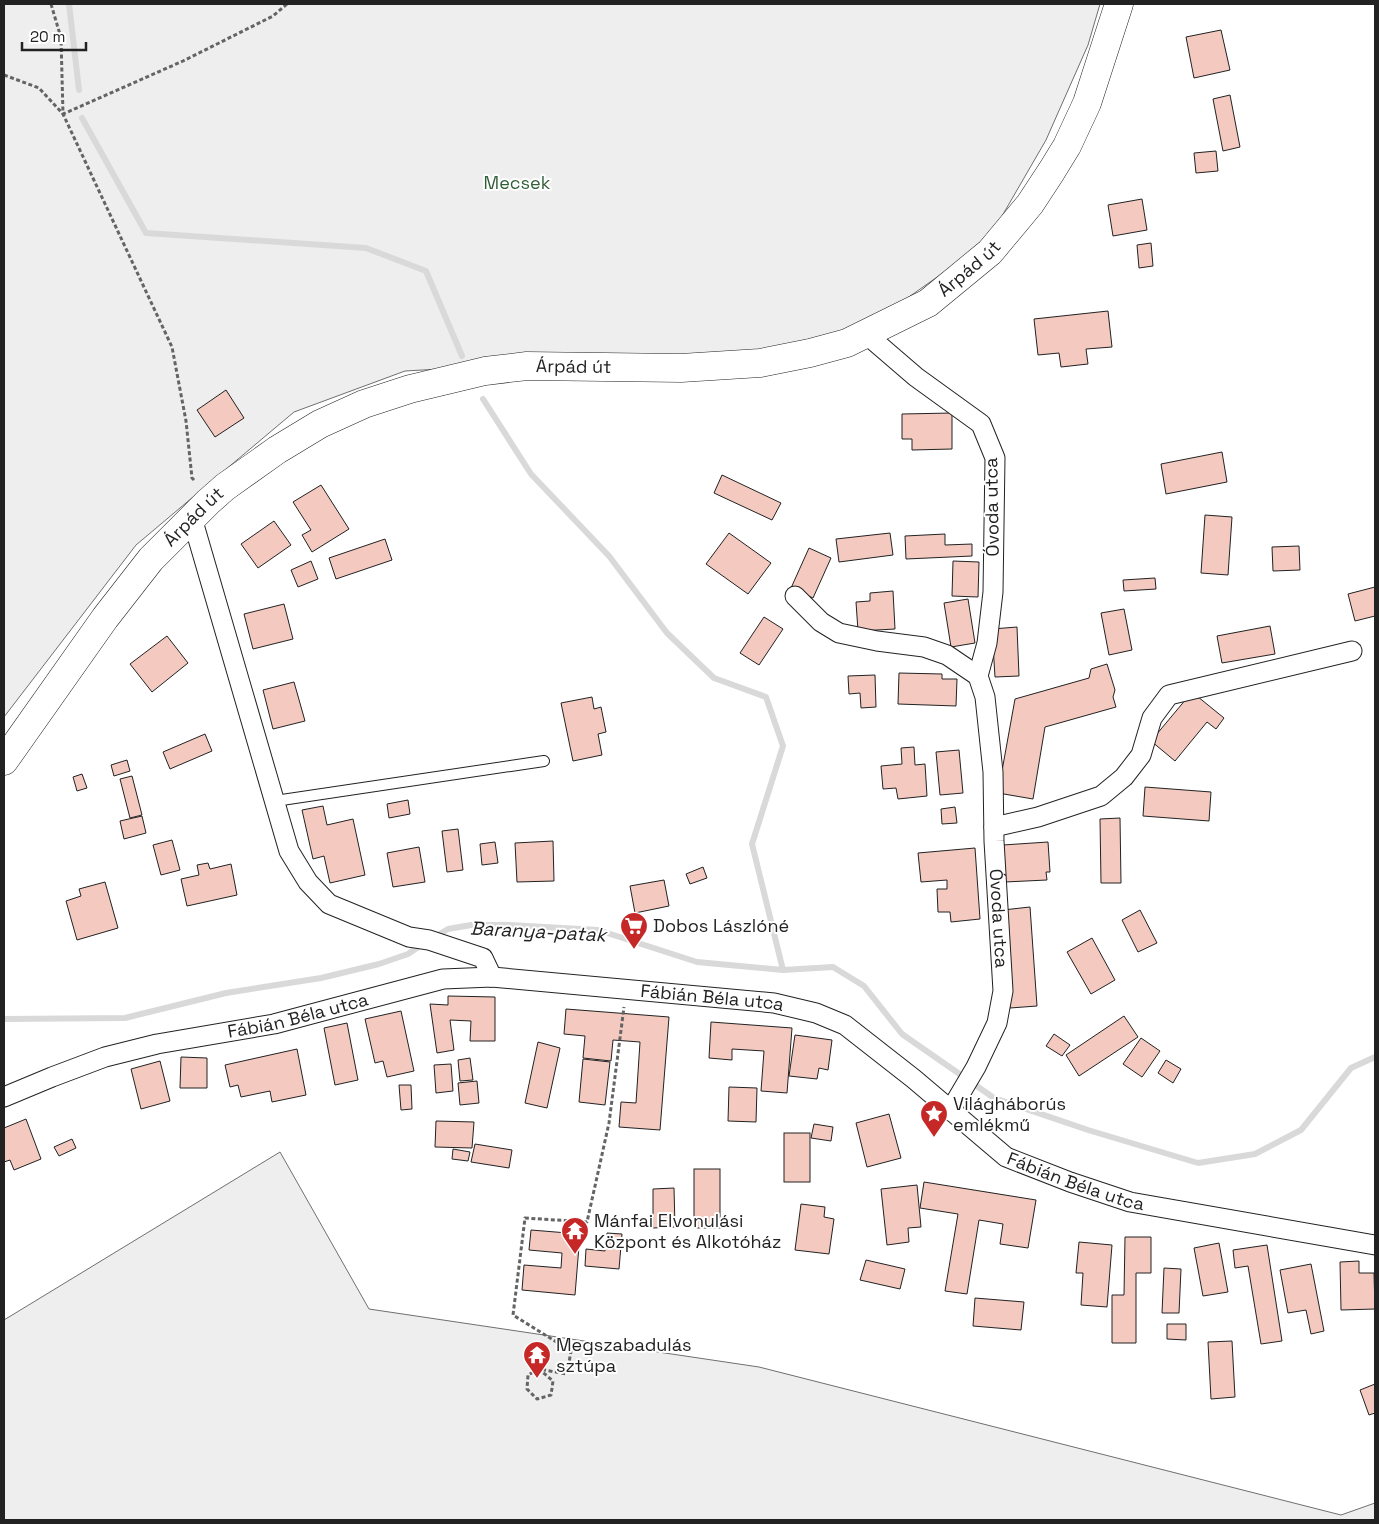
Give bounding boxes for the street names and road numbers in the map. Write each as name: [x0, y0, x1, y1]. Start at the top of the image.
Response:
street label: Árpád út: [933, 236, 1006, 301]
street label: Árpád út: [536, 354, 611, 378]
street label: Óvoda utca: [979, 457, 1004, 557]
street label: Árpád út: [158, 482, 228, 551]
street label: Óvoda utca: [985, 868, 1014, 969]
street label: Fábián Béla utca: [639, 979, 786, 1016]
street label: Fábián Béla utca: [226, 987, 371, 1043]
street label: Fábián Béla utca: [1004, 1147, 1146, 1215]

